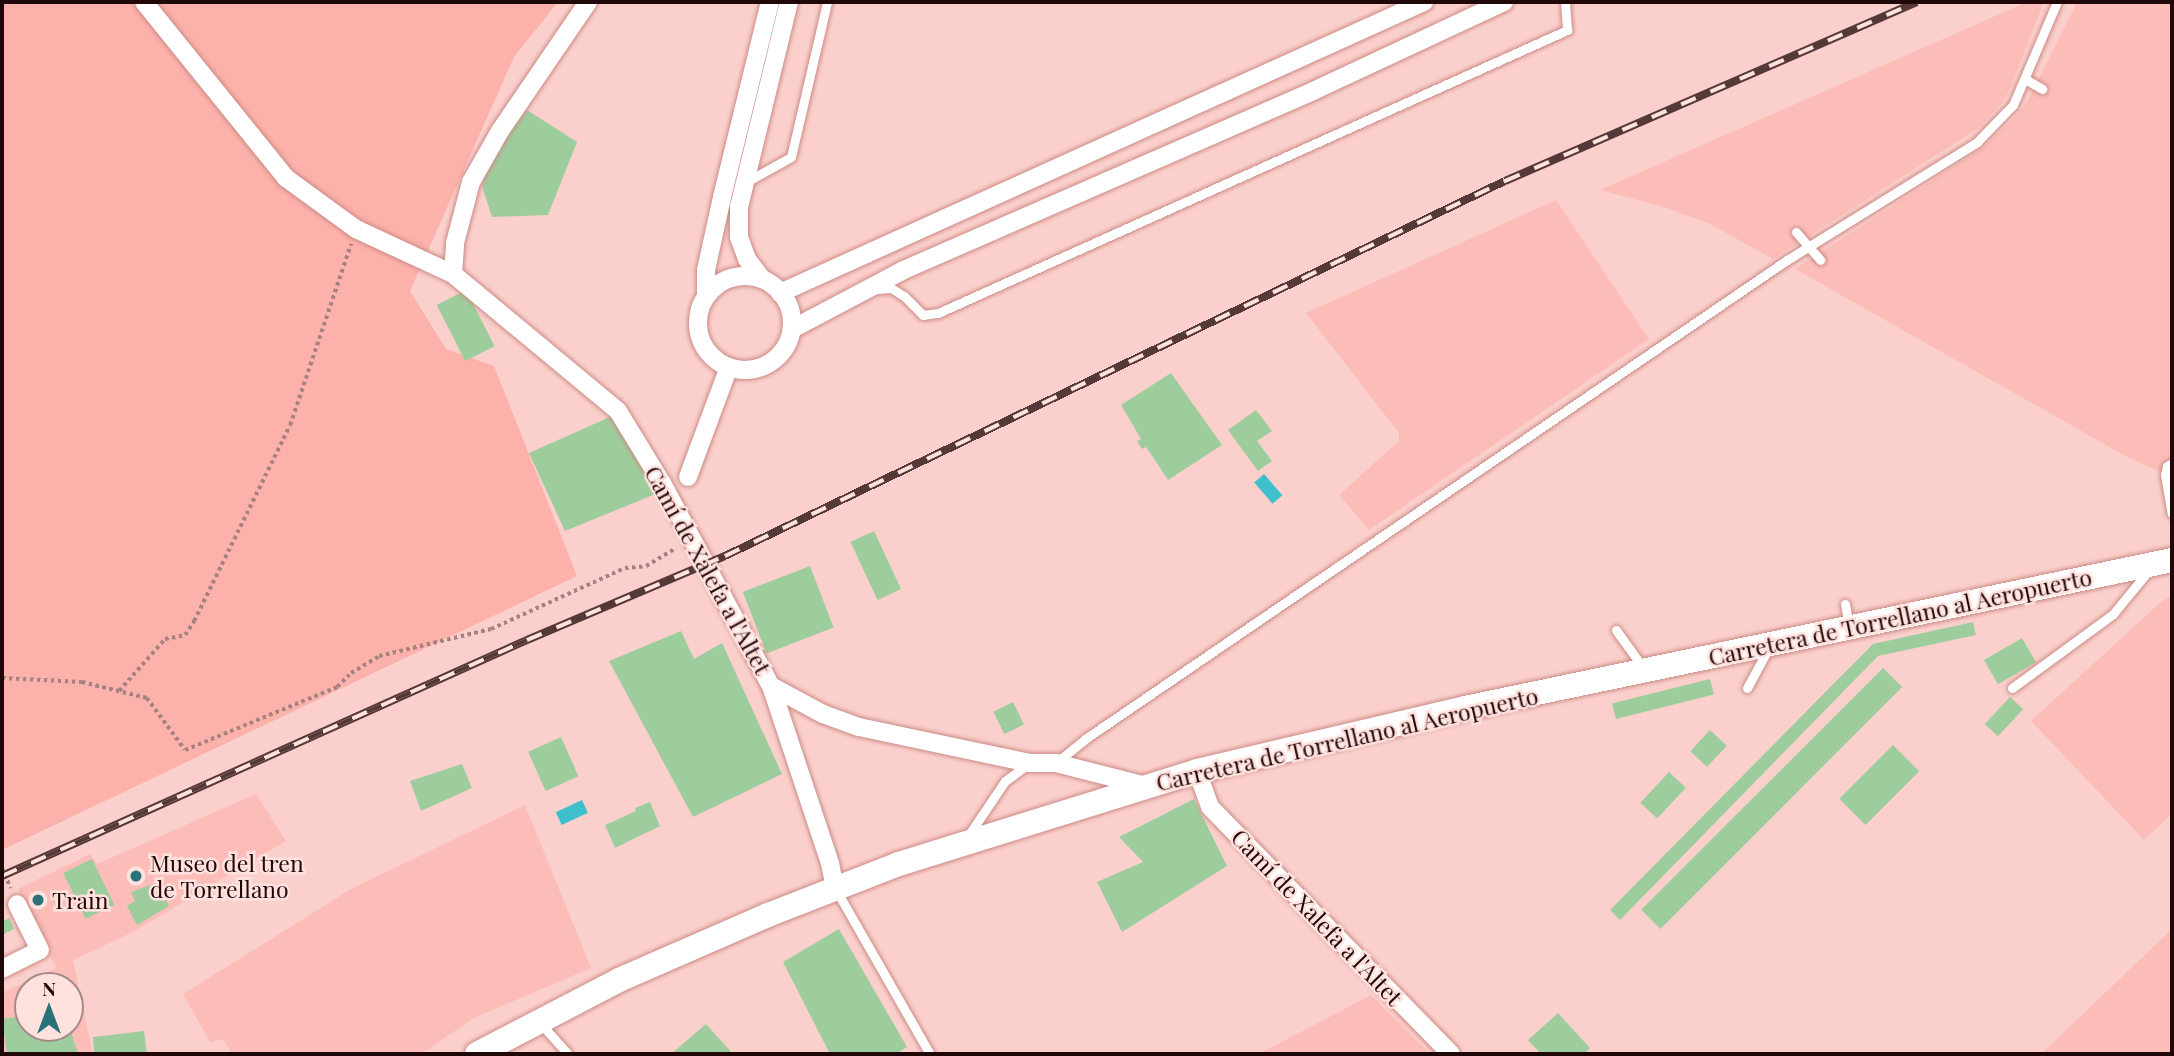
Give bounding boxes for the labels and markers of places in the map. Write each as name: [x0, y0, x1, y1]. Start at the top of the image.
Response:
place label: Museo del tren de Torrellano: [150, 849, 304, 903]
marker: Museo del tren de Torrellano: [128, 868, 144, 884]
place label: Train: [52, 886, 108, 914]
marker: Train: [30, 892, 46, 908]

